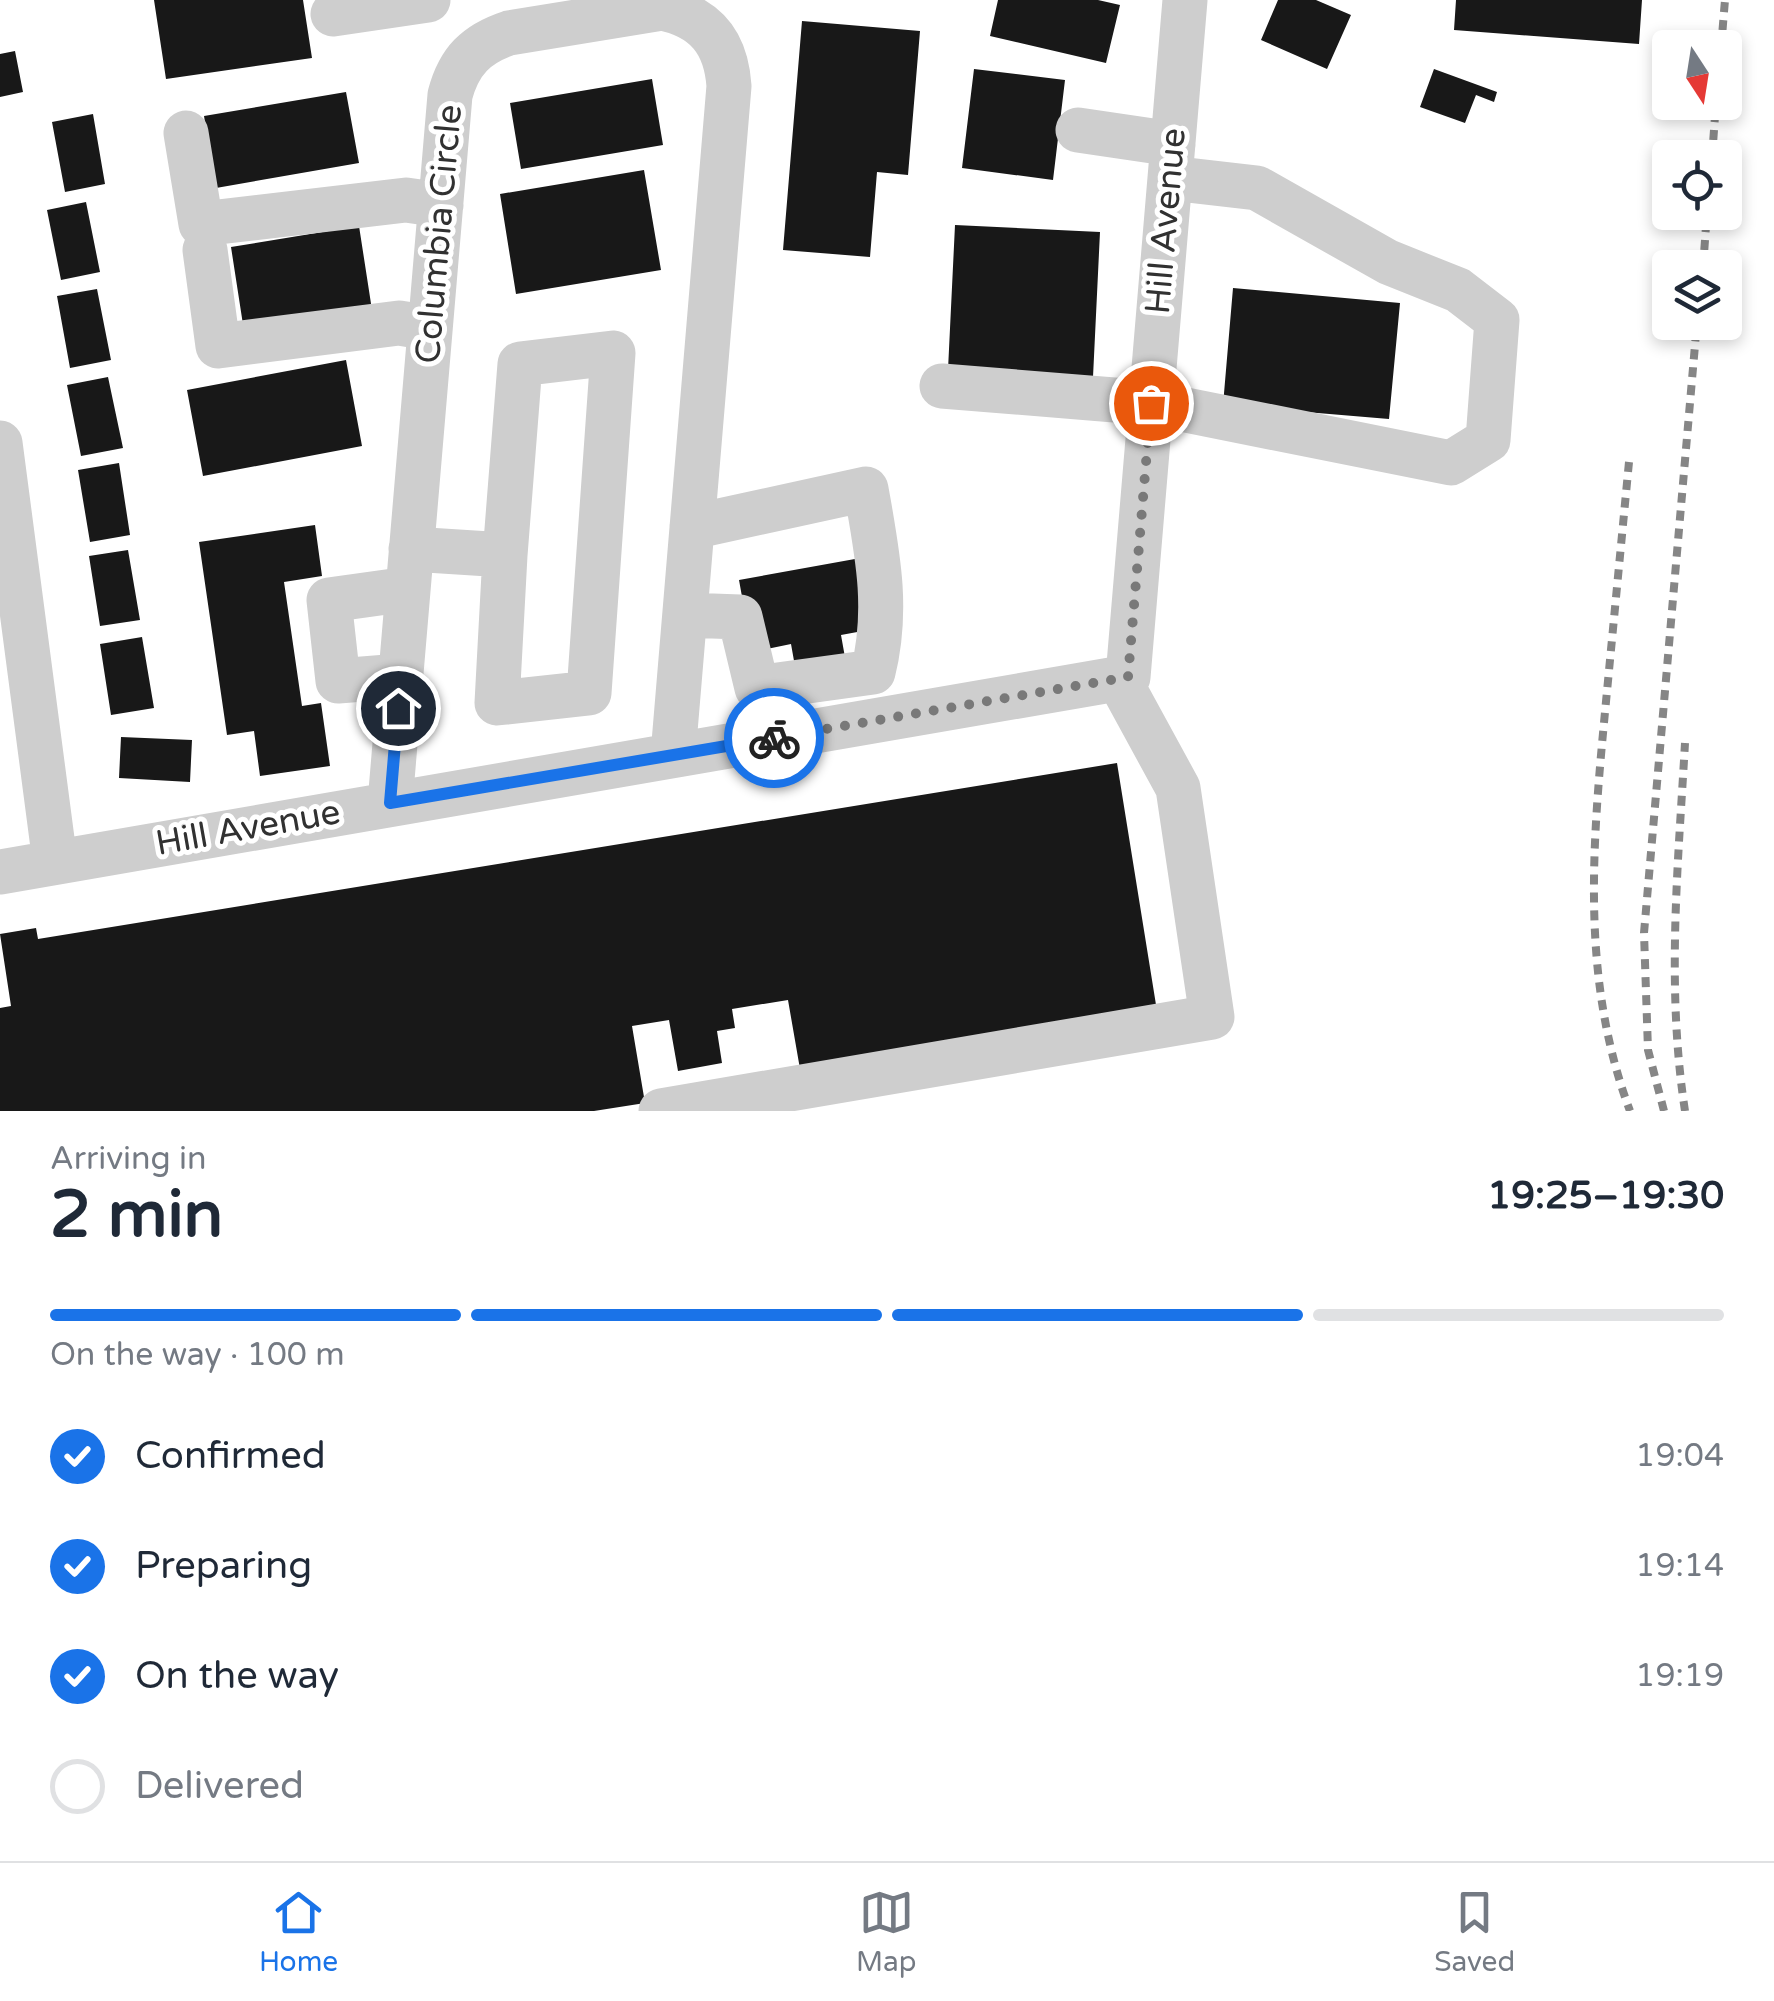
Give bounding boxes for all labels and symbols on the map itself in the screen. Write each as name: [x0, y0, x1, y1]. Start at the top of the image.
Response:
north arrow: [1652, 30, 1742, 120]
street label: Columbia Circle: [407, 103, 471, 365]
street label: Hill Avenue: [1137, 126, 1195, 316]
pin: [1109, 361, 1194, 446]
pin: [356, 666, 441, 751]
courier: [724, 688, 824, 788]
street label: Hill Avenue: [152, 791, 344, 865]

